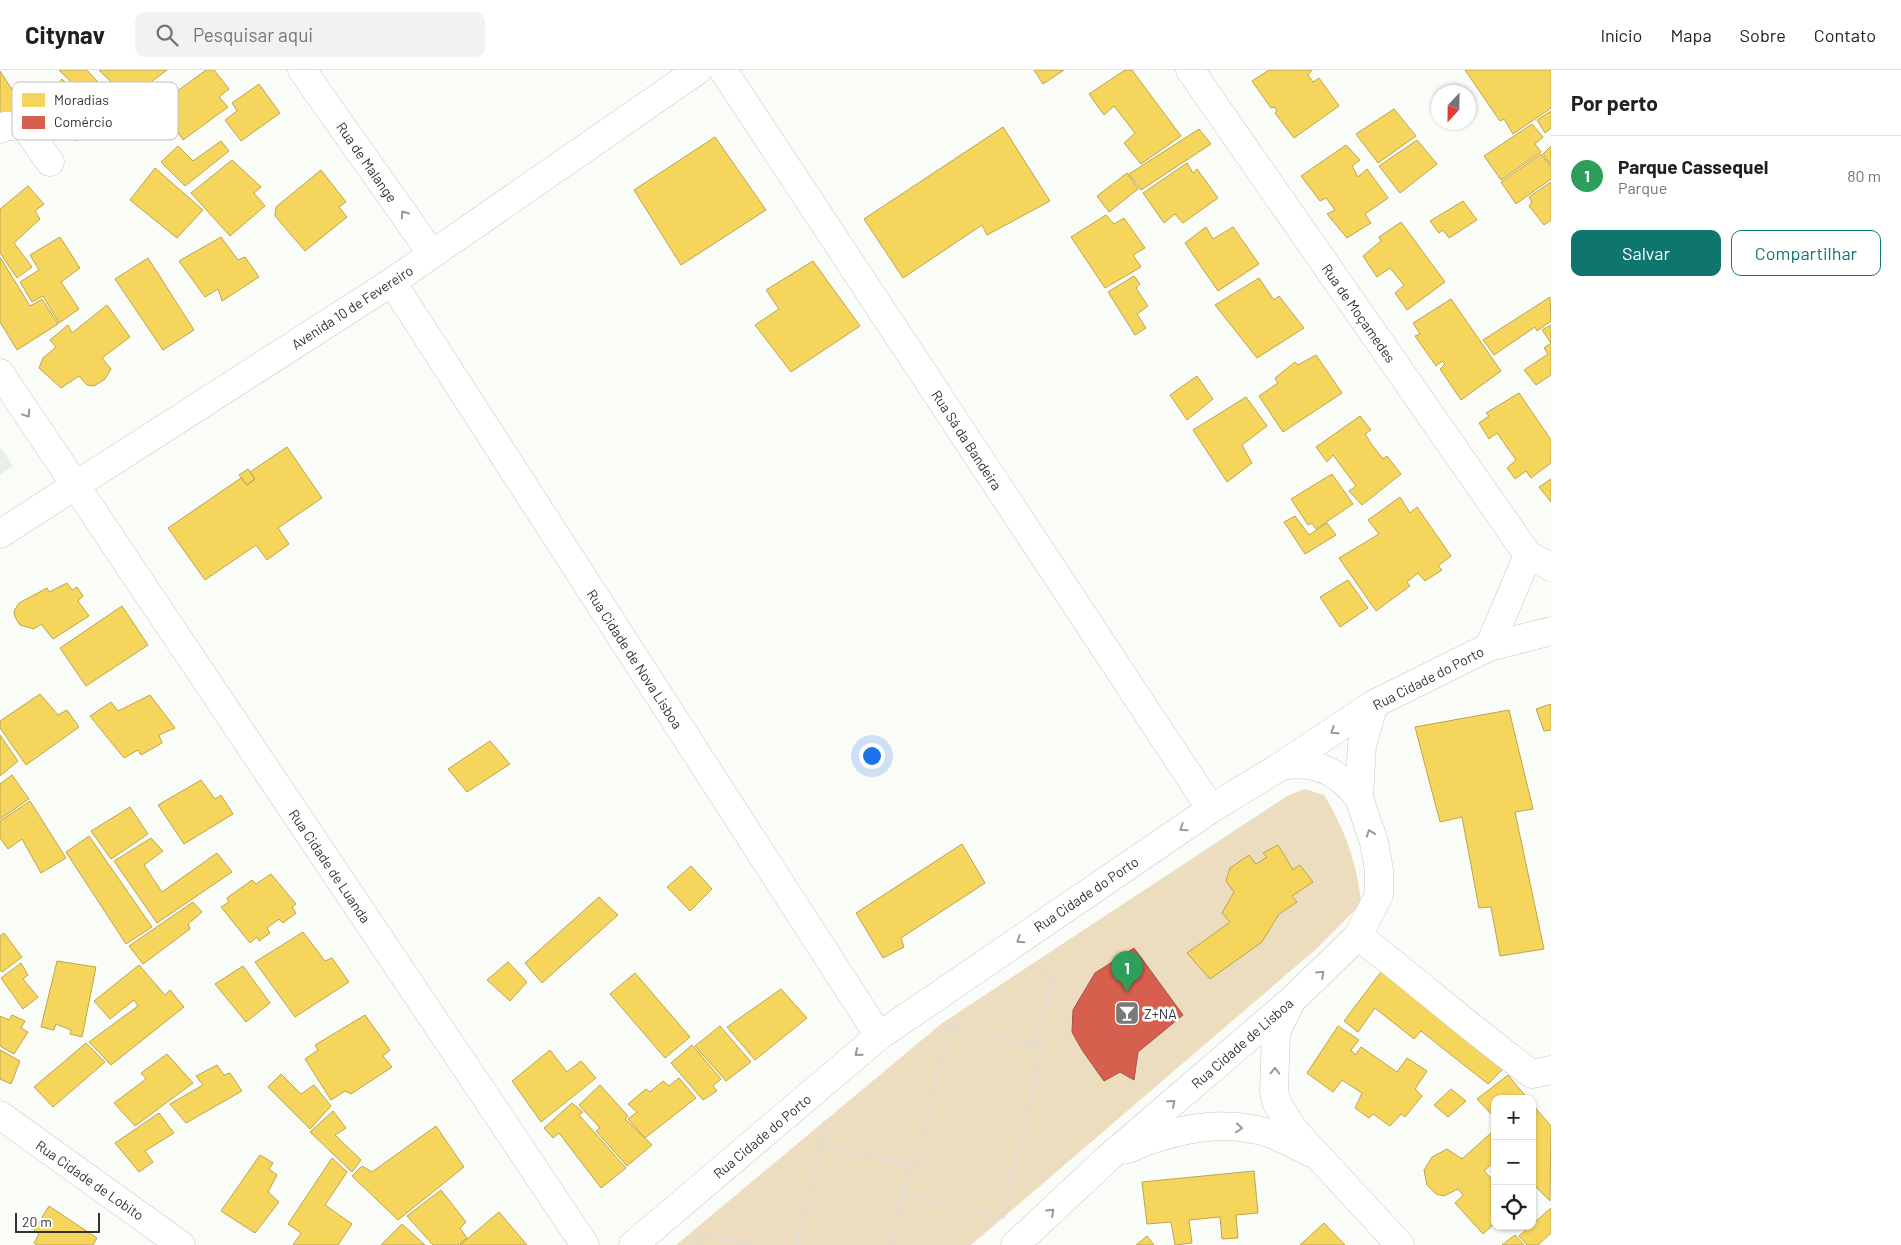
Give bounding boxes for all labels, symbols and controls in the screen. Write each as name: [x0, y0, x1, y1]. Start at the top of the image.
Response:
search box: [135, 12, 485, 57]
text: Citynav: [25, 20, 105, 49]
icon: search: [153, 21, 181, 49]
text: Pesquisar aqui: [193, 23, 313, 46]
text: Início: [1600, 24, 1642, 46]
text: Mapa: [1670, 24, 1712, 46]
text: Sobre: [1740, 24, 1786, 46]
text: Contato: [1814, 24, 1876, 46]
legend: [12, 82, 178, 140]
north arrow: [1431, 85, 1476, 130]
text: Por perto: [1571, 90, 1658, 115]
text: Moradias: [54, 91, 109, 108]
text: Comércio: [54, 113, 113, 130]
street label: Rua de Malange: [333, 119, 401, 205]
text: Parque Cassequel: [1618, 155, 1768, 178]
text: 1: [1584, 166, 1590, 185]
text: 80 m: [1847, 166, 1881, 185]
text: Parque: [1618, 178, 1667, 197]
one-way arrow: [401, 211, 410, 220]
button: Salvar: [1571, 230, 1721, 276]
button: Compartilhar: [1731, 230, 1881, 276]
street label: Rua de Moçamedes: [1319, 260, 1400, 366]
street label: Avenida 10 de Fevereiro: [288, 261, 416, 353]
street label: Rua Sá da Bandeira: [928, 387, 1006, 493]
one-way arrow: [21, 408, 30, 418]
street label: Rua Cidade de Nova Lisboa: [584, 586, 686, 732]
street label: Rua Cidade do Porto: [1370, 643, 1486, 713]
one-way arrow: [1330, 725, 1340, 734]
your location: [859, 743, 885, 769]
street label: Rua Cidade de Luanda: [286, 806, 374, 926]
one-way arrow: [1179, 822, 1189, 831]
one-way arrow: [1366, 829, 1376, 838]
street label: Rua Cidade do Porto: [1031, 853, 1141, 935]
one-way arrow: [1016, 934, 1026, 943]
pin: 1: [1111, 951, 1143, 992]
one-way arrow: [1315, 971, 1324, 980]
street label: Rua Cidade de Lisboa: [1188, 994, 1296, 1092]
bar icon: Z+NA: [1114, 1000, 1140, 1026]
place label: Z+NA: [1144, 1005, 1177, 1022]
one-way arrow: [855, 1048, 864, 1057]
one-way arrow: [1270, 1067, 1280, 1074]
street label: Rua Cidade do Porto: [710, 1090, 814, 1182]
map controls: [1491, 1095, 1536, 1230]
button: +: [1491, 1095, 1536, 1140]
one-way arrow: [1166, 1100, 1175, 1109]
one-way arrow: [1235, 1122, 1243, 1133]
street label: Rua Cidade de Lobito: [33, 1136, 147, 1224]
button: −: [1491, 1140, 1536, 1185]
button: locate: [1491, 1185, 1536, 1230]
one-way arrow: [1045, 1209, 1054, 1218]
scale bar: [15, 1210, 100, 1233]
text: 20 m: [22, 1213, 52, 1230]

